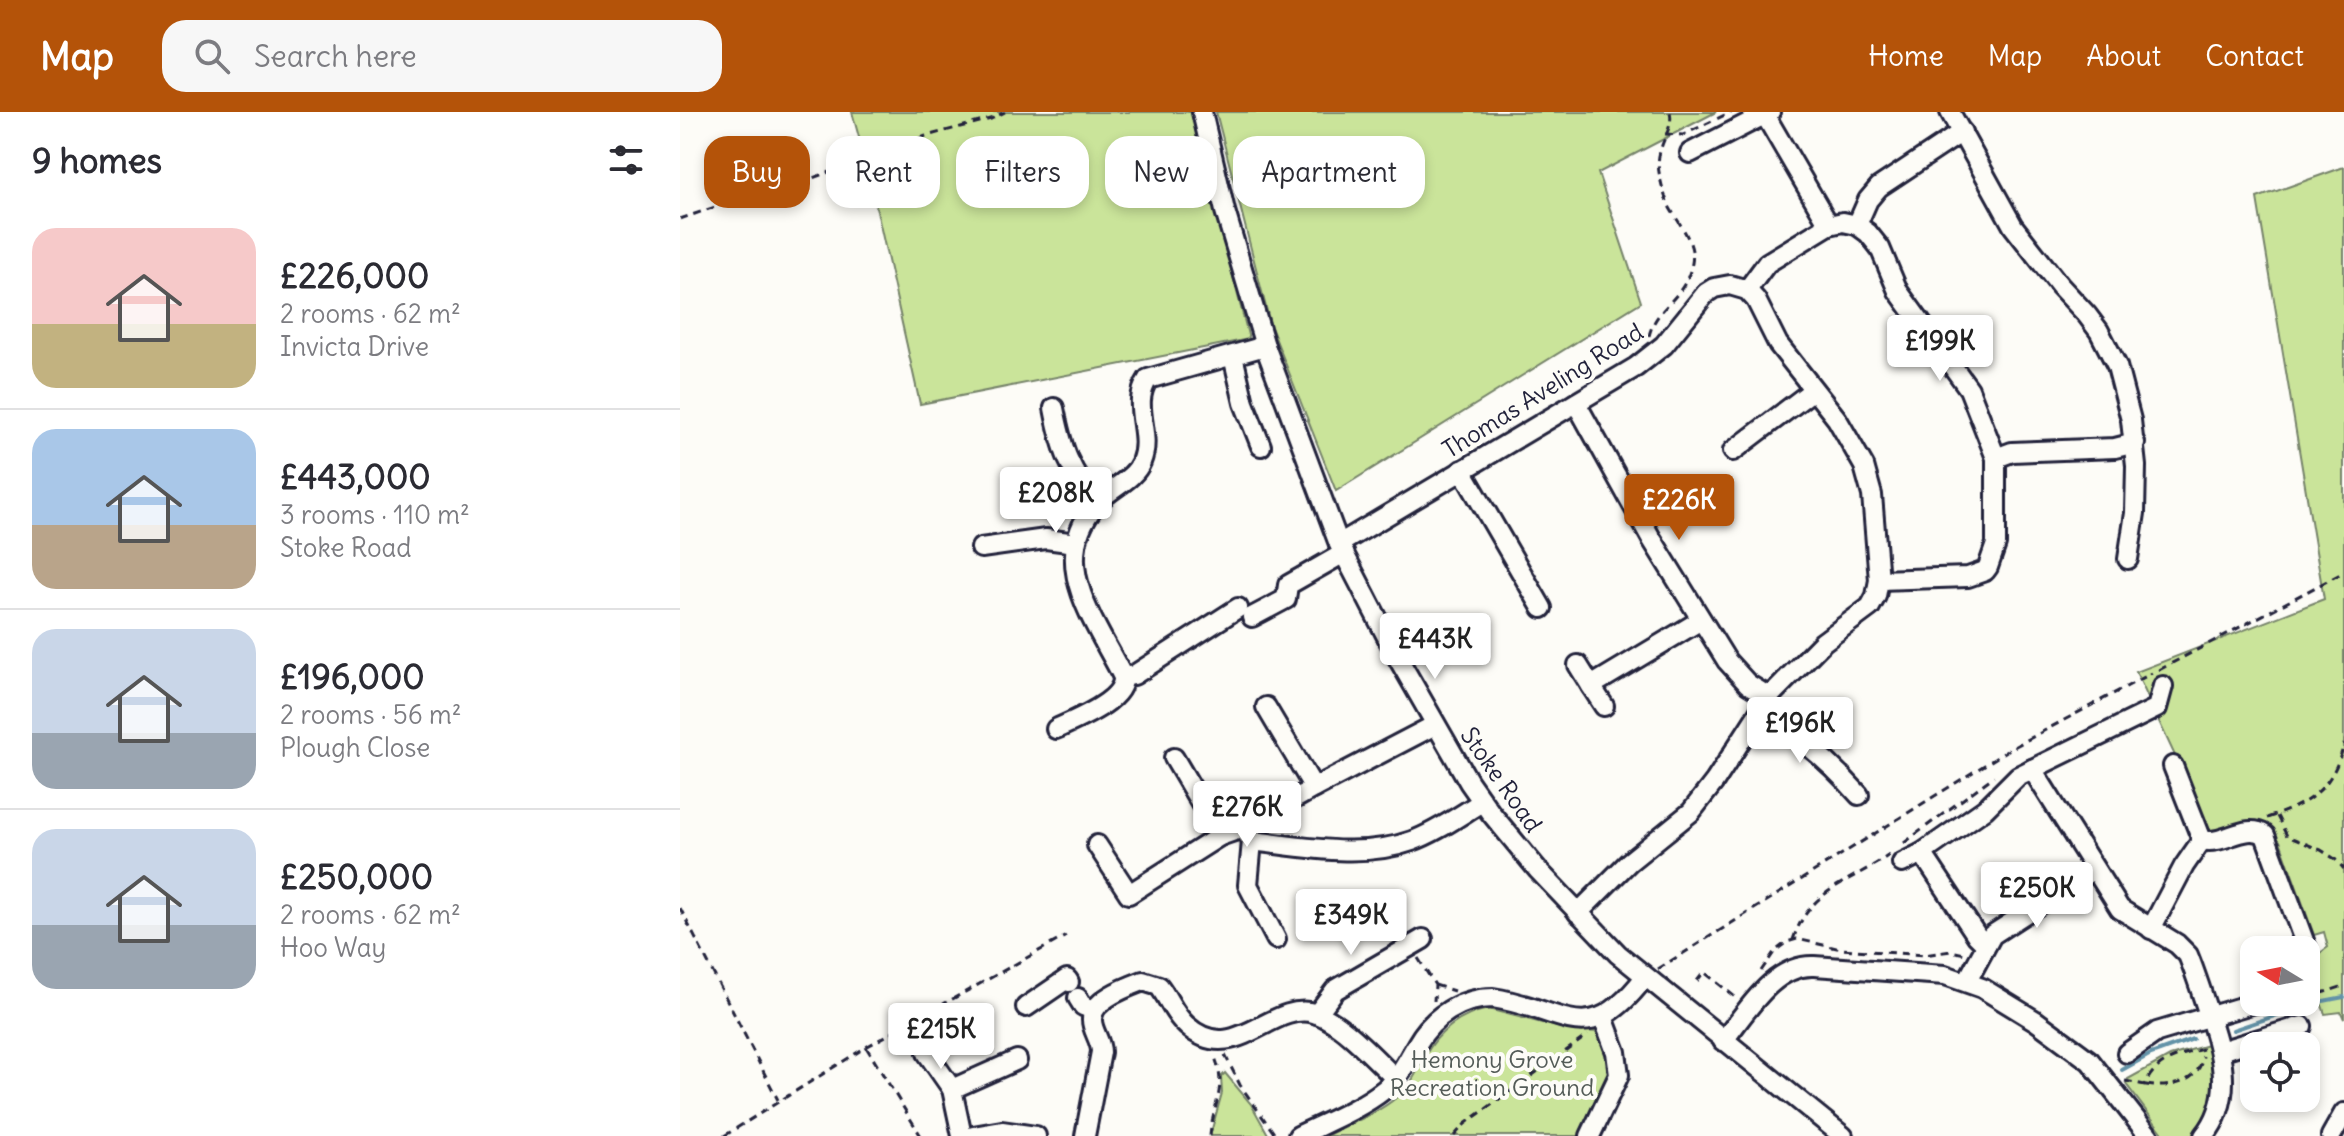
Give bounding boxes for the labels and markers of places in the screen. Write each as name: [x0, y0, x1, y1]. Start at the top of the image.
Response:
pin: £199K: [1884, 315, 1996, 383]
pin: £208K: [1000, 467, 1112, 535]
pin: £226K: [1623, 474, 1735, 542]
pin: £443K: [1379, 613, 1491, 681]
pin: £196K: [1744, 697, 1856, 765]
pin: £276K: [1191, 781, 1303, 849]
pin: £250K: [1981, 862, 2093, 930]
pin: £349K: [1295, 889, 1407, 957]
pin: £215K: [885, 1003, 997, 1071]

